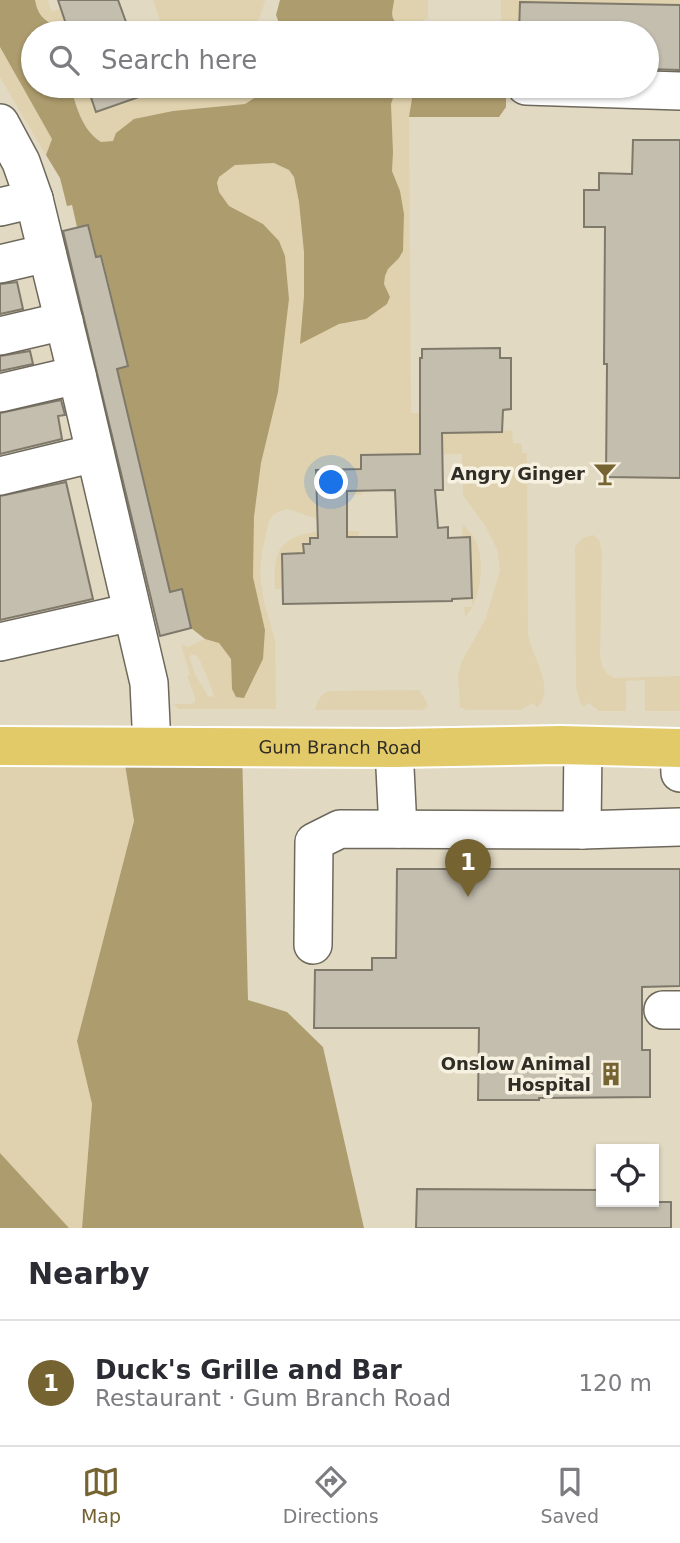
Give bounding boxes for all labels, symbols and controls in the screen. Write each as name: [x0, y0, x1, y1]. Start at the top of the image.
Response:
search box: [21, 21, 659, 98]
icon: search: [45, 41, 83, 79]
text: Search here: [101, 45, 257, 75]
bar icon: Angry Ginger: [591, 460, 619, 488]
place label: Angry Ginger: [451, 463, 585, 484]
your location: [314, 465, 348, 499]
street label: Gum Branch Road: [258, 736, 422, 758]
pin: 1: [445, 839, 491, 897]
place label: Onslow Animal Hospital: [441, 1053, 591, 1095]
building icon: Onslow Animal Hospital: [597, 1060, 625, 1088]
map controls: [596, 1144, 659, 1207]
button: locate: [596, 1144, 659, 1207]
text: Nearby: [28, 1256, 150, 1291]
text: Duck's Grille and Bar: [95, 1355, 402, 1385]
text: 1: [43, 1370, 59, 1396]
text: 120 m: [578, 1370, 652, 1396]
text: Restaurant · Gum Branch Road: [95, 1385, 451, 1411]
tab: Map: [81, 1463, 121, 1527]
tab: Directions: [283, 1463, 379, 1527]
tab: Saved: [540, 1463, 599, 1527]

